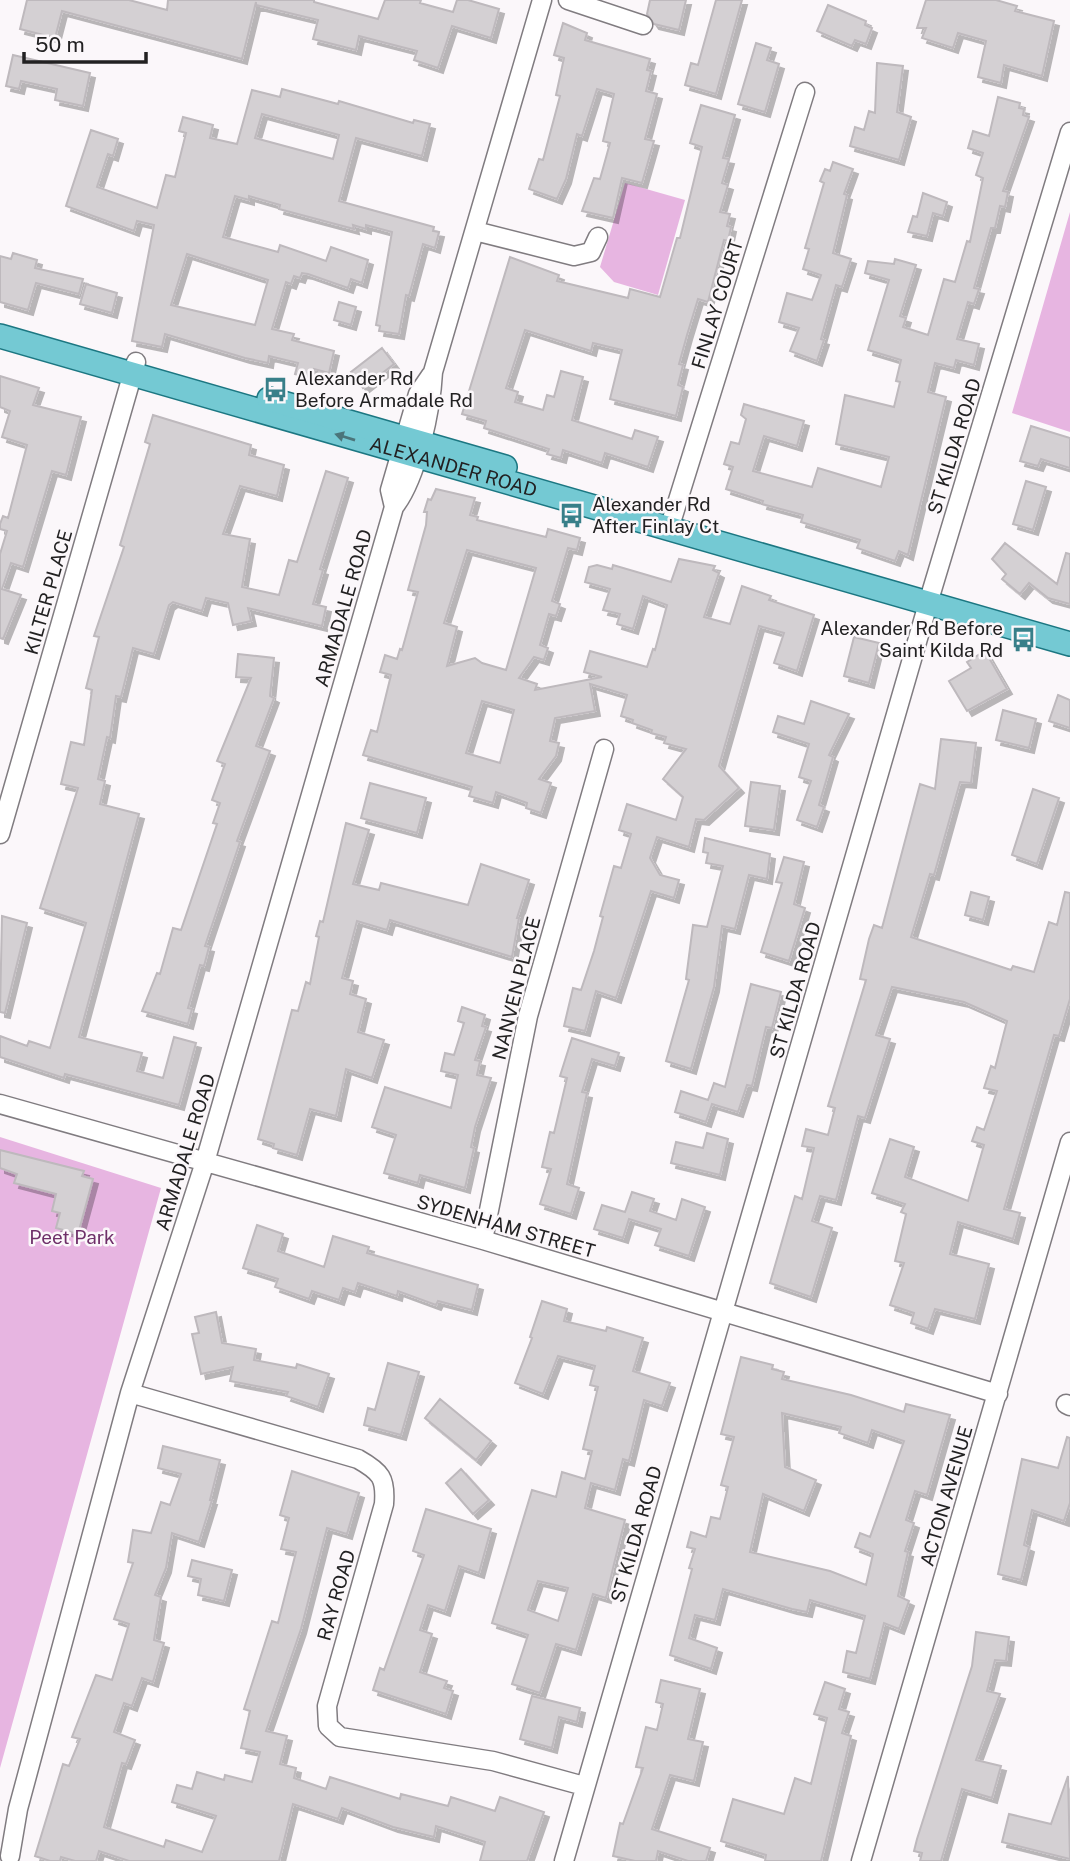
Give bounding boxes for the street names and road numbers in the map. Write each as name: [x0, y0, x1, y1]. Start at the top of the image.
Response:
street label: FINLAY COURT: [687, 237, 747, 371]
street label: ST KILDA ROAD: [923, 375, 985, 517]
street label: ALEXANDER ROAD: [368, 432, 540, 501]
street label: KILTER PLACE: [20, 527, 76, 657]
street label: ARMADALE ROAD: [310, 527, 376, 689]
street label: NANVEN PLACE: [488, 914, 544, 1062]
street label: ST KILDA ROAD: [765, 919, 825, 1061]
street label: ARMADALE ROAD: [151, 1071, 219, 1233]
street label: SYDENHAM STREET: [414, 1190, 598, 1262]
street label: ACTON AVENUE: [915, 1423, 977, 1569]
street label: ST KILDA ROAD: [606, 1463, 666, 1605]
street label: RAY ROAD: [313, 1547, 359, 1643]

